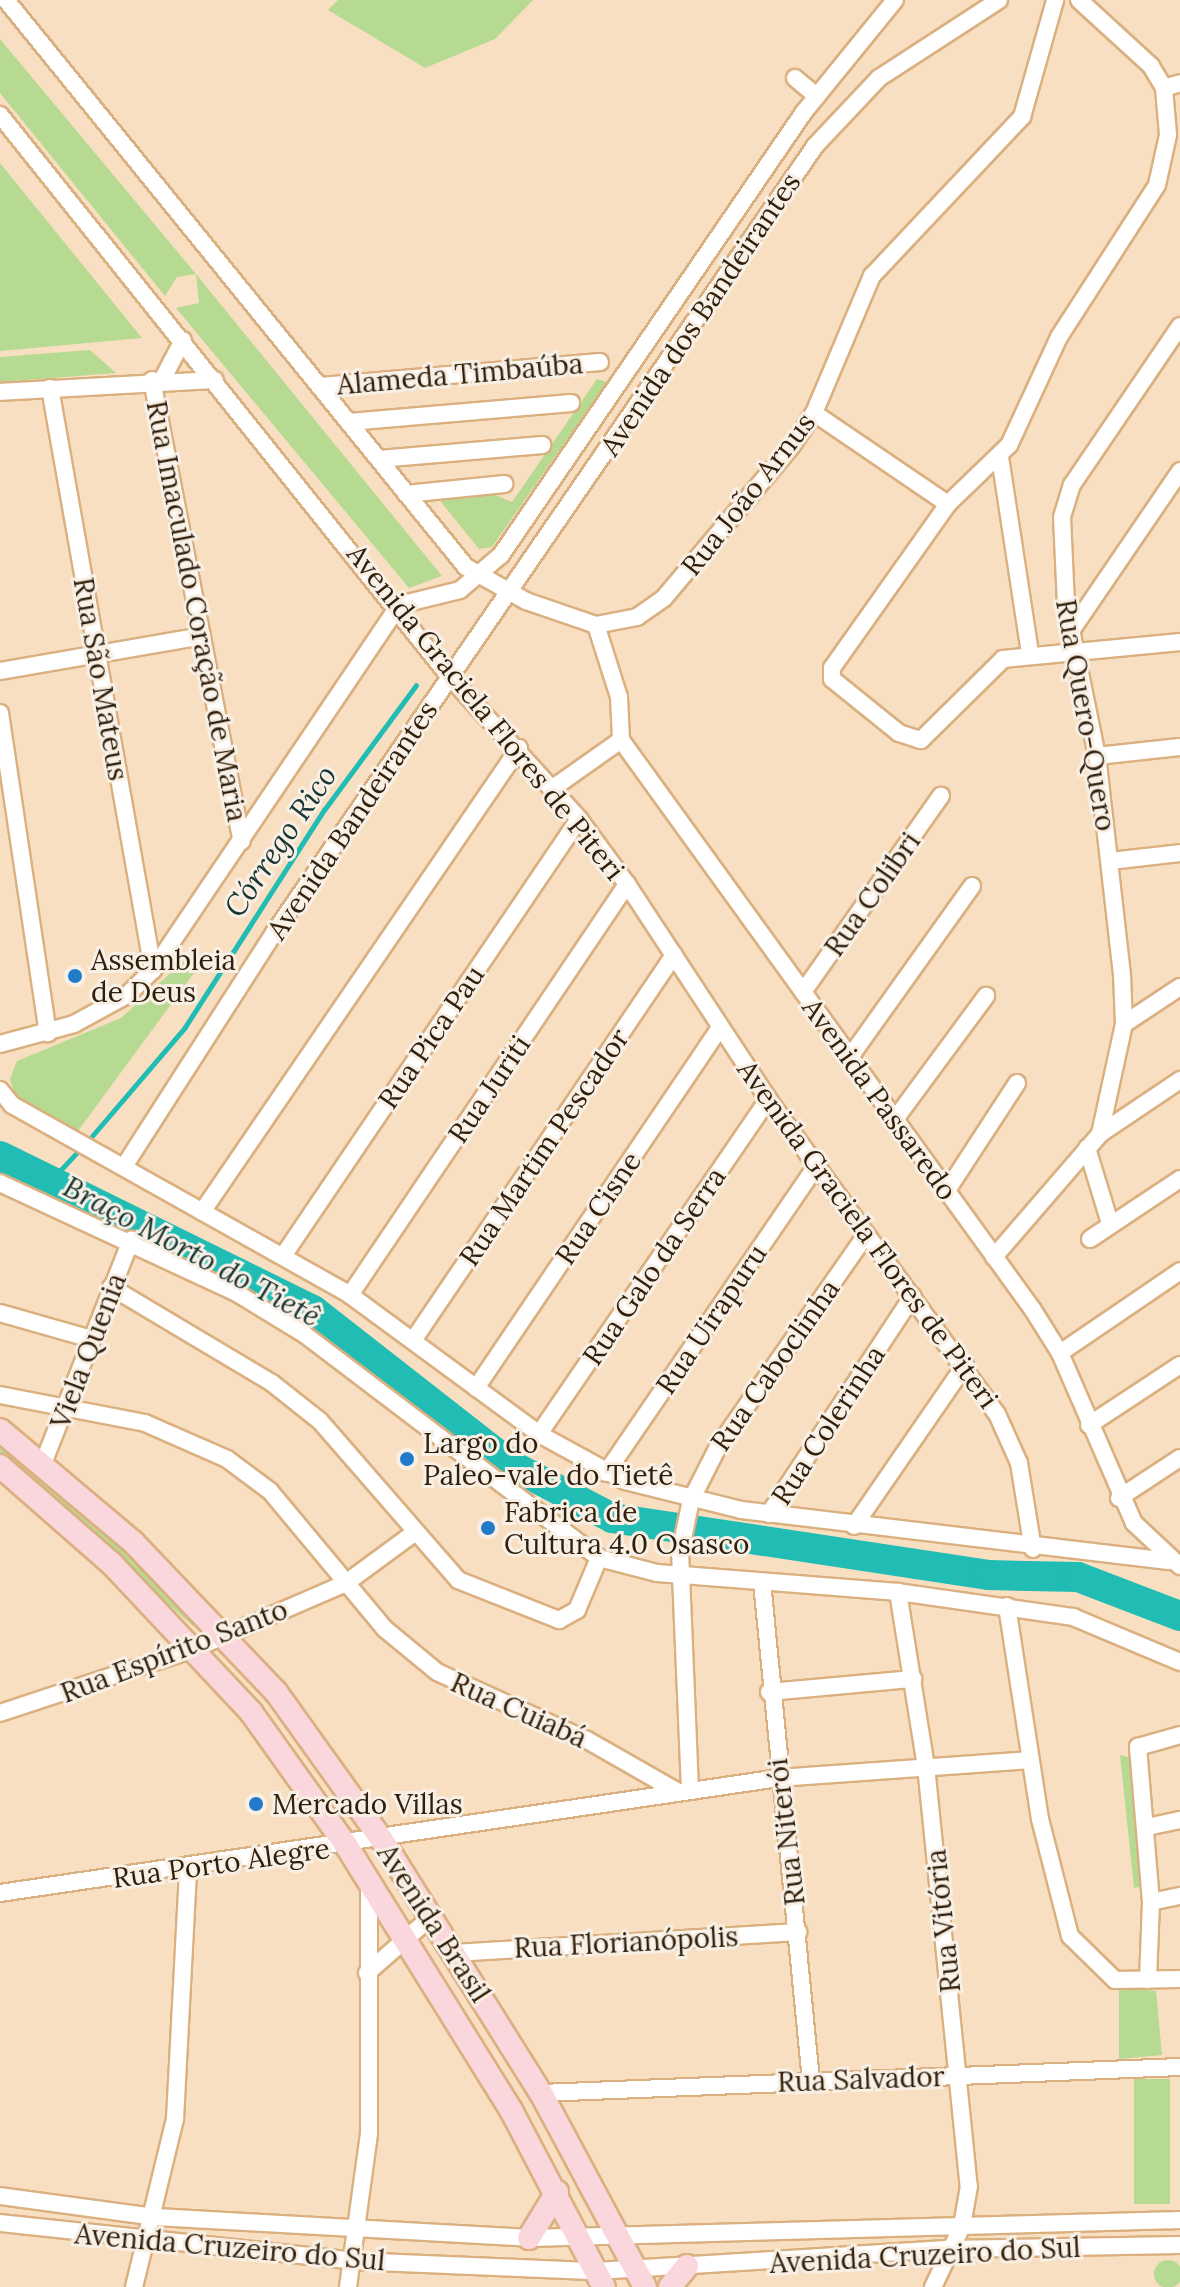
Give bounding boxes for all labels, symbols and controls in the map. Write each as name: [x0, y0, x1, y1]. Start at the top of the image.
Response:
street label: Avenida dos Bandeirantes: [593, 166, 807, 462]
street label: Alameda Timbaúba: [335, 346, 585, 402]
street label: Rua Imaculado Coração de Maria: [140, 398, 254, 824]
street label: Rua João Arnus: [674, 406, 822, 582]
street label: Avenida Graciela Flores de Piteri: [340, 537, 632, 887]
street label: Rua São Mateus: [67, 575, 135, 783]
street label: Rua Quero-Quero: [1049, 596, 1123, 834]
street label: Avenida Bandeirantes: [260, 694, 444, 946]
water label: Córrego Rico: [216, 758, 344, 924]
street label: Rua Colibri: [817, 825, 927, 963]
place label: Assembleia de Deus: [91, 943, 236, 1009]
street label: Rua Pica Pau: [371, 959, 491, 1115]
marker: Assembleia de Deus: [66, 967, 84, 985]
street label: Avenida Passaredo: [796, 992, 964, 1206]
street label: Rua Martim Pescador: [452, 1022, 636, 1272]
street label: Rua Juriti: [441, 1029, 537, 1149]
street label: Avenida Graciela Flores de Piteri: [730, 1053, 1006, 1415]
street label: Rua Cisne: [548, 1145, 648, 1271]
street label: Rua Galo da Serra: [575, 1161, 733, 1371]
water label: Braço Morto do Tietê: [57, 1168, 327, 1334]
street label: Rua Uirapuru: [649, 1238, 773, 1400]
street label: Viela Quenia: [43, 1269, 133, 1433]
street label: Rua Caboclinha: [703, 1273, 847, 1457]
street label: Rua Colerinha: [764, 1339, 892, 1511]
place label: Largo do Paleo-vale do Tietê: [423, 1426, 673, 1492]
marker: Largo do Paleo-vale do Tietê: [398, 1450, 416, 1468]
place label: Fabrica de Cultura 4.0 Osasco: [504, 1495, 749, 1561]
marker: Fabrica de Cultura 4.0 Osasco: [479, 1519, 497, 1537]
street label: Rua Espírito Santo: [56, 1592, 292, 1710]
street label: Rua Cuiabá: [446, 1665, 592, 1755]
street label: Rua Niterói: [760, 1757, 812, 1907]
place label: Mercado Villas: [272, 1787, 463, 1821]
marker: Mercado Villas: [247, 1795, 265, 1813]
street label: Rua Porto Alegre: [110, 1831, 332, 1895]
street label: Avenida Brasil: [370, 1838, 498, 2008]
street label: Rua Vitória: [919, 1848, 967, 1994]
street label: Rua Florianópolis: [513, 1919, 739, 1965]
street label: Rua Salvador: [777, 2059, 945, 2099]
street label: Avenida Cruzeiro do Sul: [73, 2217, 387, 2277]
street label: Avenida Cruzeiro do Sul: [769, 2230, 1081, 2280]

